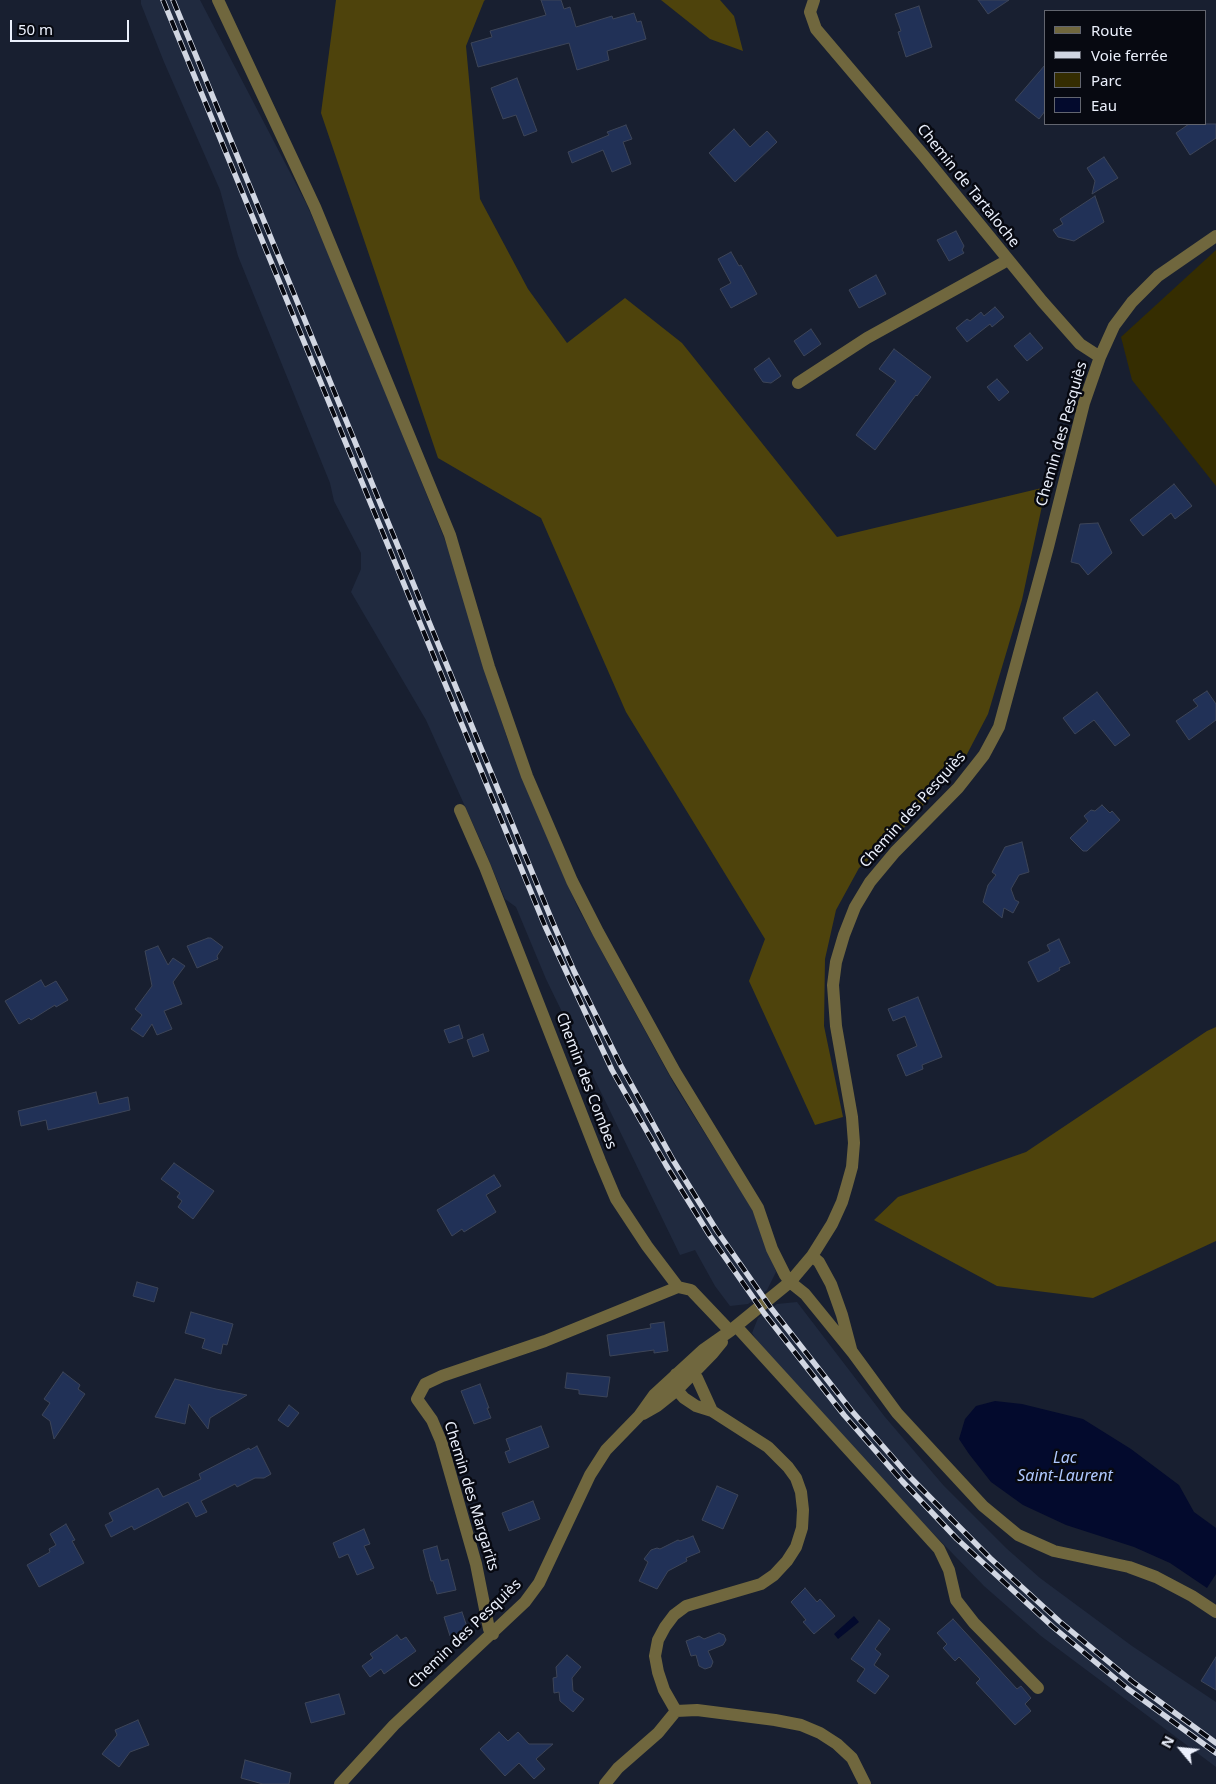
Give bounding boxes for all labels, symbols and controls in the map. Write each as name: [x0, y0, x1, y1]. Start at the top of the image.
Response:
scale bar: [12, 10, 131, 42]
legend: [1044, 10, 1206, 125]
text: 50 m: [18, 19, 53, 39]
text: Route: [1091, 20, 1133, 40]
text: Voie ferrée: [1091, 45, 1168, 65]
text: Parc: [1091, 70, 1122, 90]
text: Eau: [1091, 95, 1117, 115]
street label: Chemin de Tartaloche: [913, 121, 1023, 251]
street label: Chemin des Pesquiès: [1033, 360, 1091, 508]
street label: Chemin des Pesquiès: [856, 748, 970, 872]
street label: Chemin des Combes: [552, 1010, 620, 1152]
street label: Chemin des Margarits: [440, 1419, 502, 1573]
water label: Lac Saint-Laurent: [1017, 1448, 1113, 1486]
street label: Chemin des Pesquiès: [405, 1576, 525, 1692]
north arrow: [1156, 1724, 1206, 1774]
text: N: [1156, 1732, 1178, 1751]

